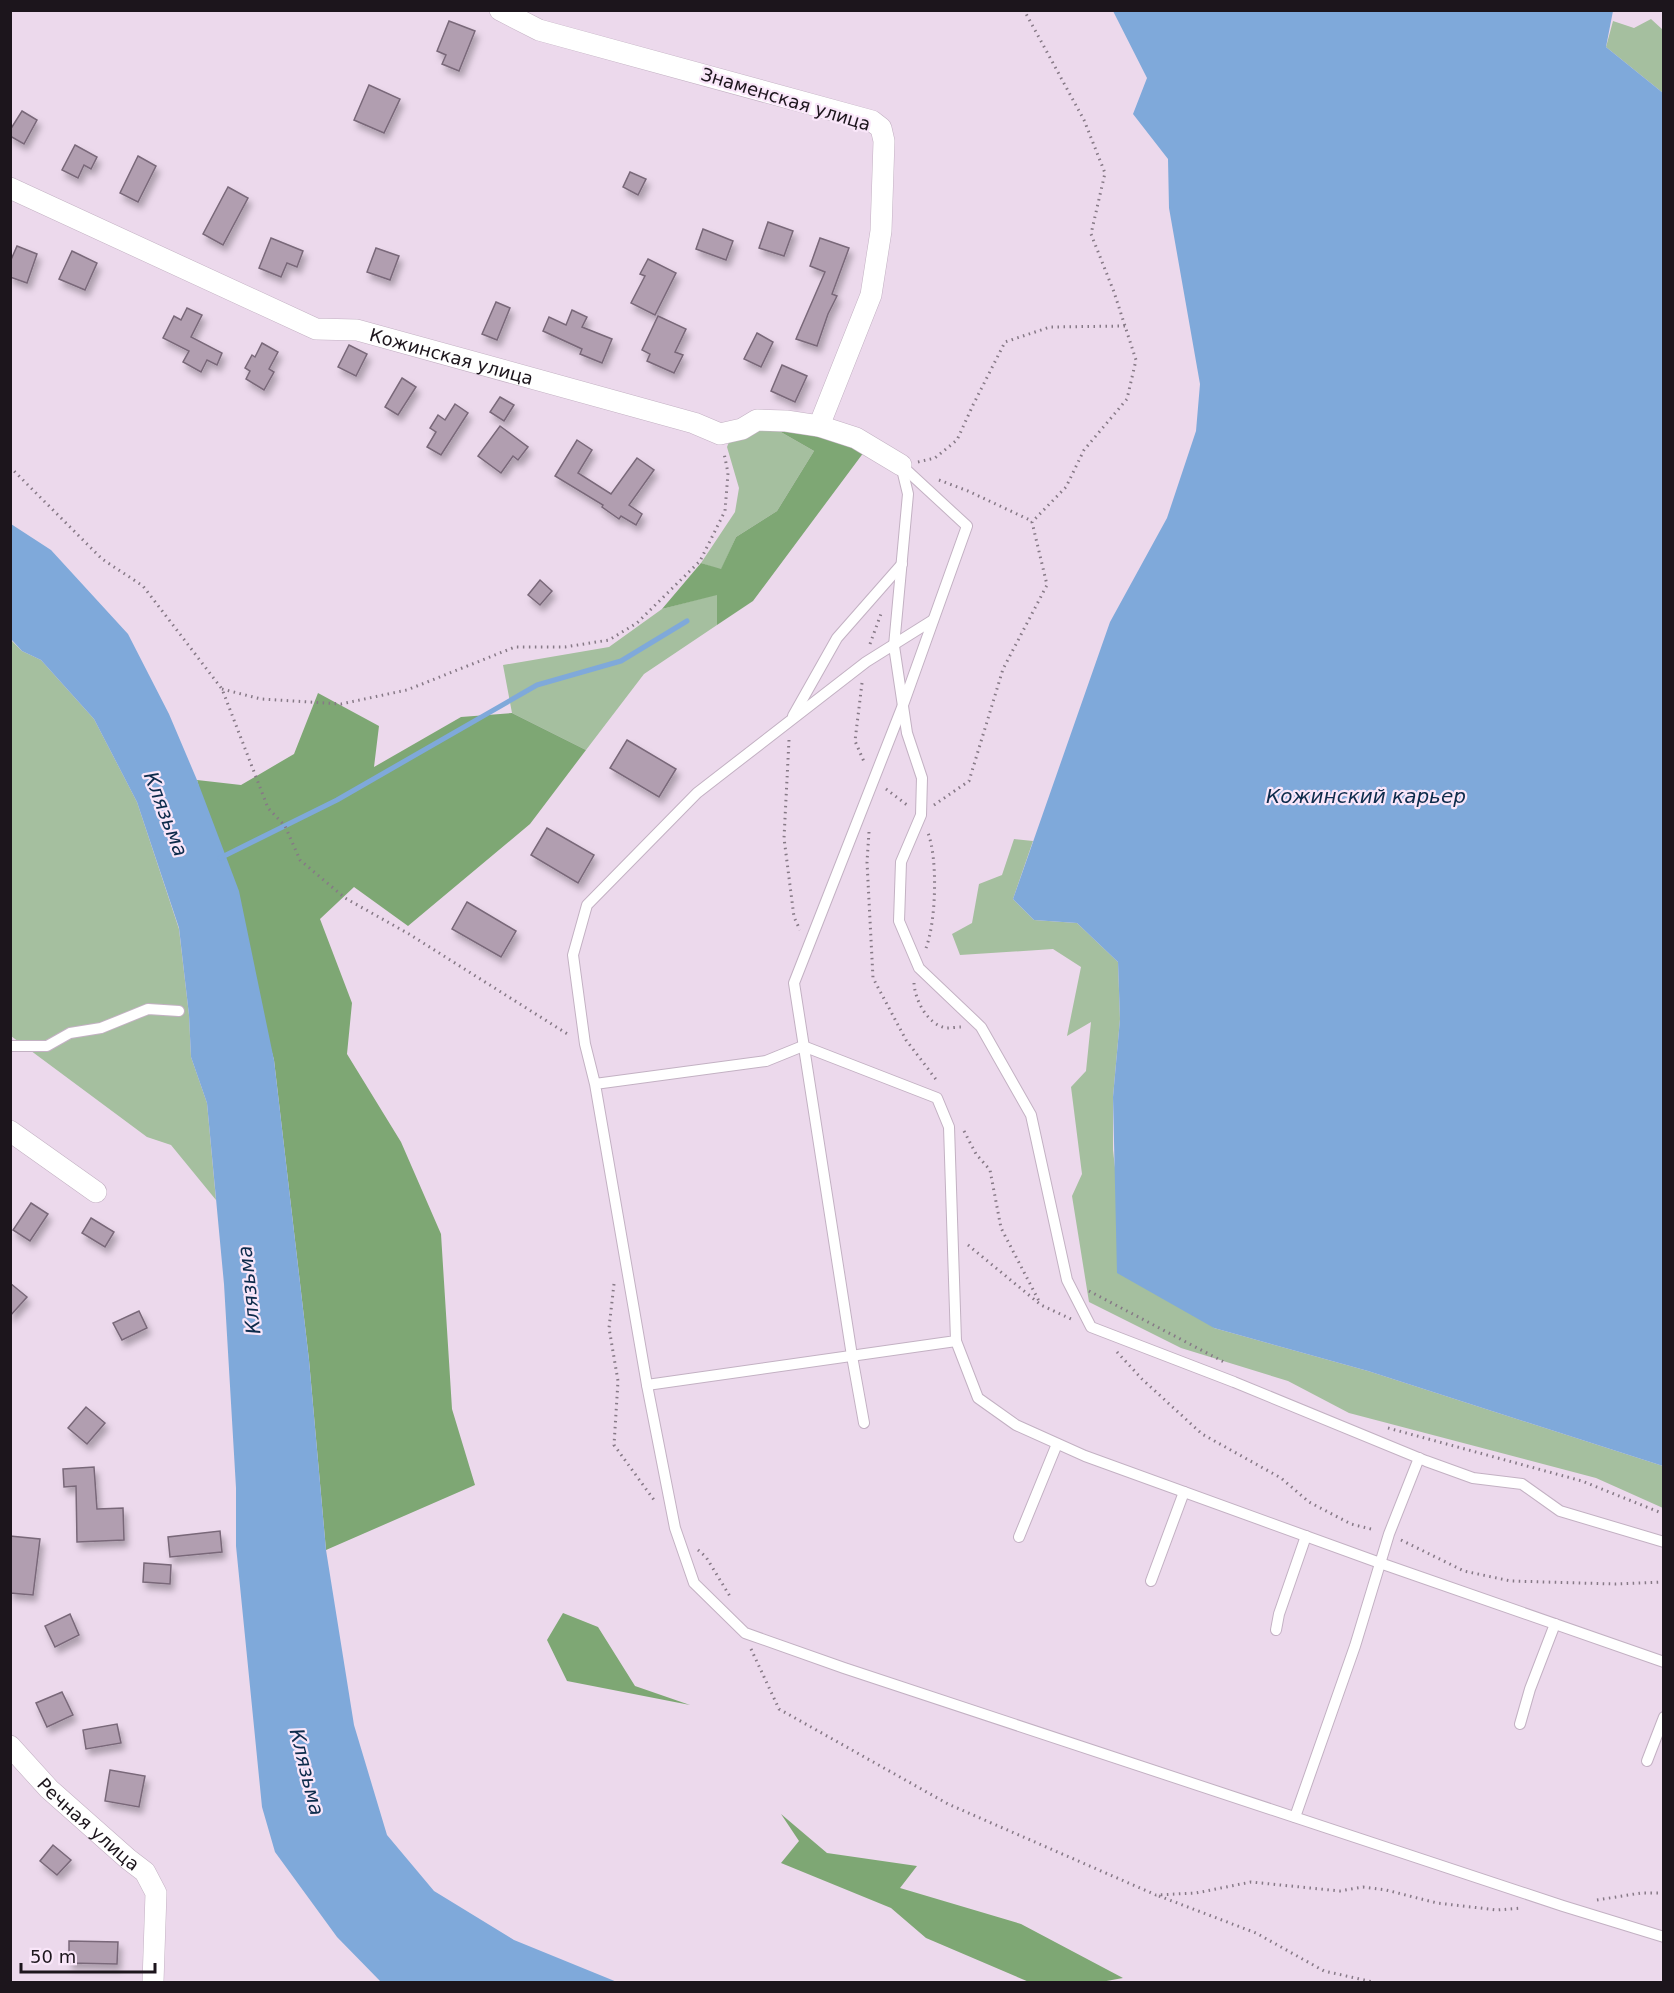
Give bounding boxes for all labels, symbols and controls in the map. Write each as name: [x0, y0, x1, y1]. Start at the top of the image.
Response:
street label: Знаменская улица: [699, 63, 873, 135]
street label: Кожинская улица: [367, 323, 536, 389]
water label: Клязьма: [139, 768, 193, 860]
water label: Кожинский карьер: [1266, 784, 1466, 808]
water label: Клязьма: [232, 1245, 266, 1335]
water label: Клязьма: [285, 1726, 329, 1818]
street label: Речная улица: [33, 1773, 144, 1875]
scale bar: [21, 1936, 154, 1974]
text: 50 m: [30, 1946, 76, 1967]

